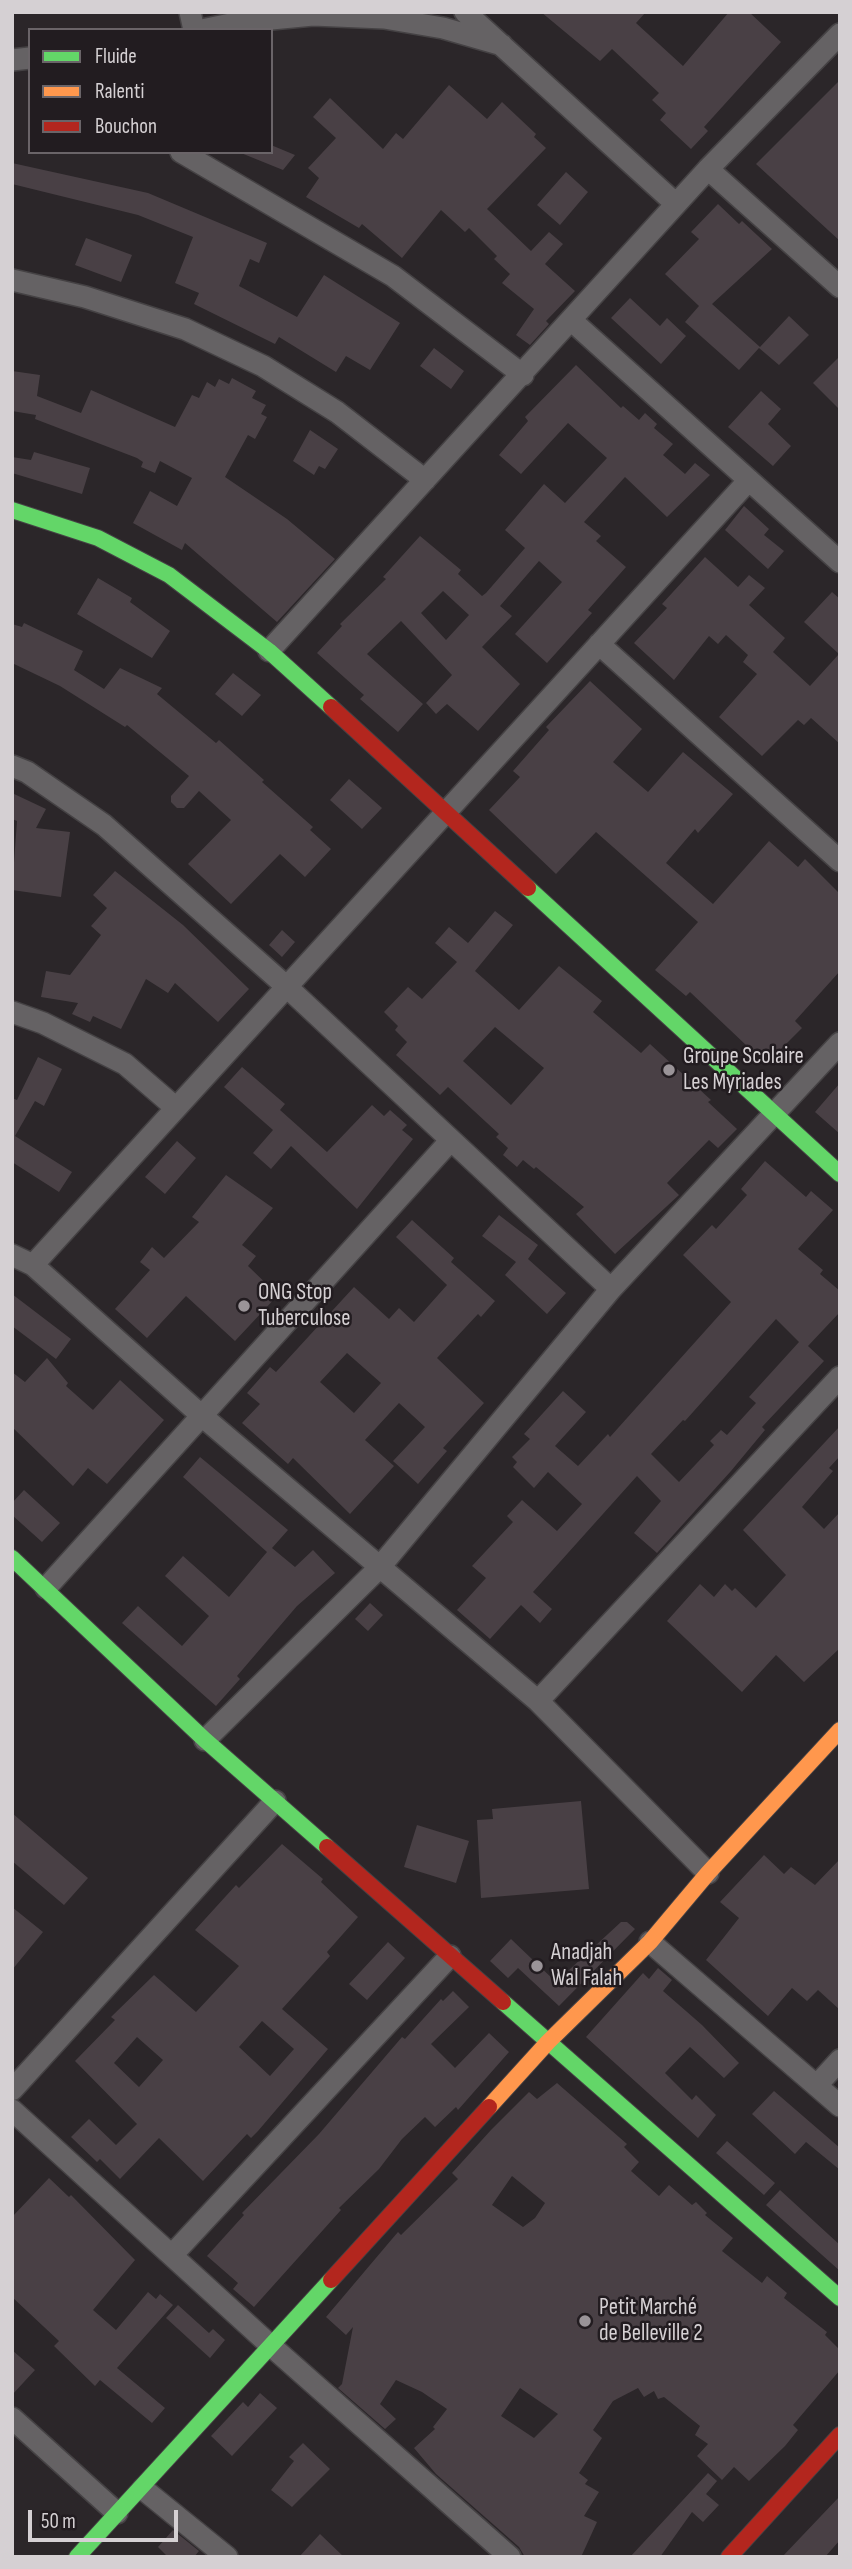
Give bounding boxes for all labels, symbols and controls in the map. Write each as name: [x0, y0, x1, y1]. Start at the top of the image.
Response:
legend: [28, 28, 273, 154]
text: Fluide: [95, 44, 137, 69]
text: Ralenti: [95, 79, 144, 104]
text: Bouchon: [95, 114, 157, 139]
place label: Groupe Scolaire Les Myriades: [683, 1043, 804, 1097]
marker: Groupe Scolaire Les Myriades: [661, 1062, 677, 1078]
place label: ONG Stop Tuberculose: [258, 1279, 350, 1333]
marker: ONG Stop Tuberculose: [236, 1298, 252, 1314]
place label: Anadjah Wal Falah: [551, 1939, 622, 1993]
marker: Anadjah Wal Falah: [529, 1958, 545, 1974]
place label: Petit Marché de Belleville 2: [599, 2294, 703, 2348]
marker: Petit Marché de Belleville 2: [577, 2313, 593, 2329]
scale bar: [32, 2496, 182, 2540]
text: 50 m: [41, 2509, 76, 2534]

